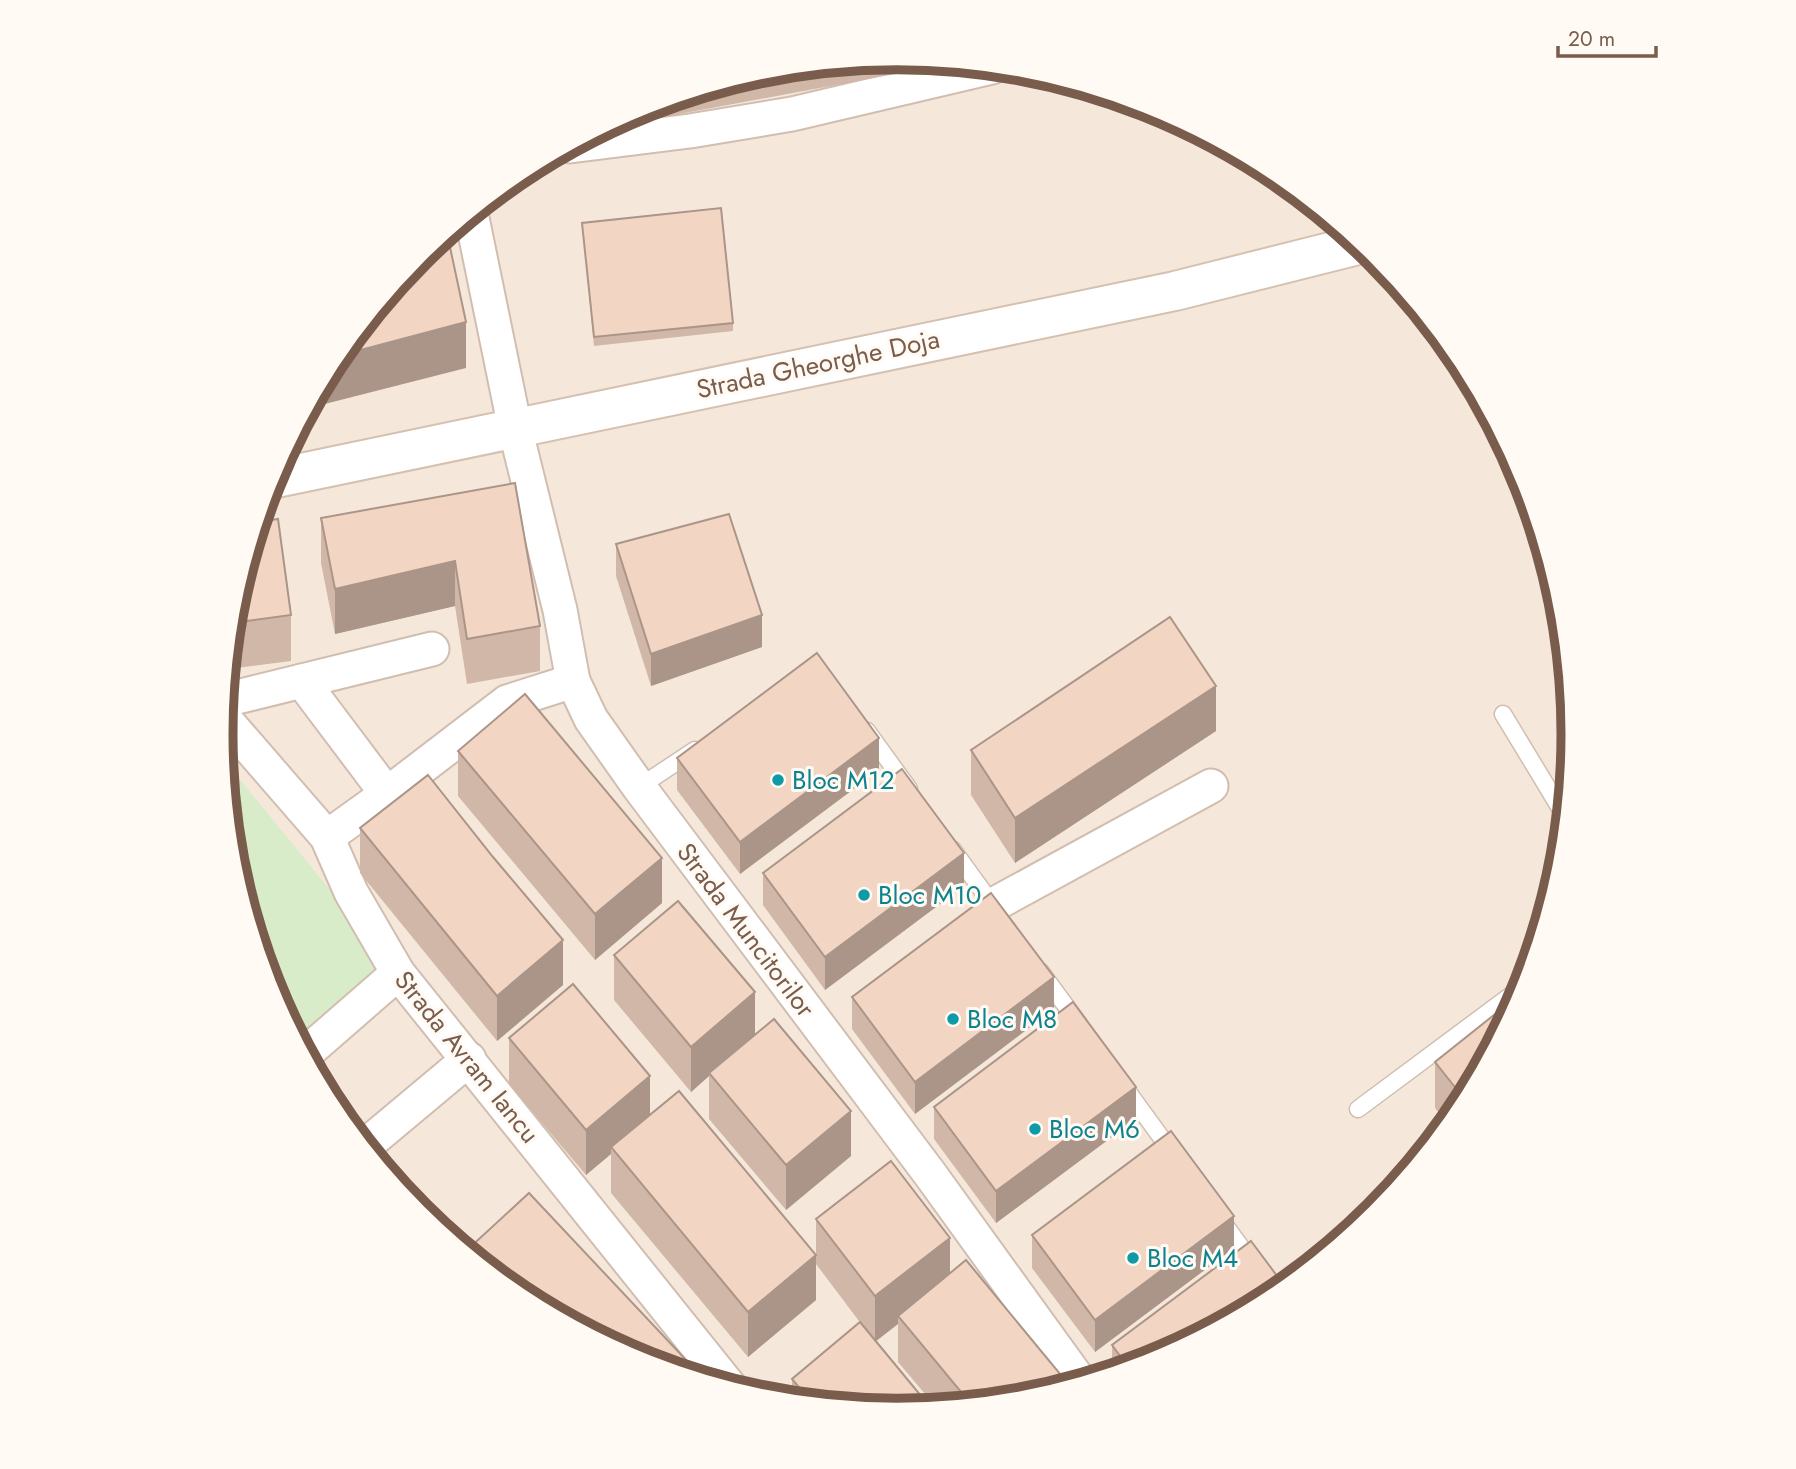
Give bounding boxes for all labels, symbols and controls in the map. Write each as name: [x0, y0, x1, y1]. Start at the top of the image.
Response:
scale bar: [1558, 14, 1656, 58]
text: 20 m: [1568, 24, 1615, 54]
street label: Strada Gheorghe Doja: [693, 320, 943, 408]
place label: Bloc M12: [792, 761, 894, 799]
marker: Bloc M12: [770, 772, 786, 788]
street label: Strada Muncitorilor: [668, 835, 824, 1025]
place label: Bloc M10: [878, 876, 981, 914]
marker: Bloc M10: [856, 887, 872, 903]
street label: Strada Avram Iancu: [385, 962, 549, 1152]
place label: Bloc M8: [967, 1000, 1057, 1038]
marker: Bloc M8: [945, 1011, 961, 1027]
place label: Bloc M6: [1049, 1110, 1140, 1148]
marker: Bloc M6: [1027, 1121, 1043, 1137]
place label: Bloc M4: [1147, 1239, 1238, 1277]
marker: Bloc M4: [1125, 1250, 1141, 1266]

